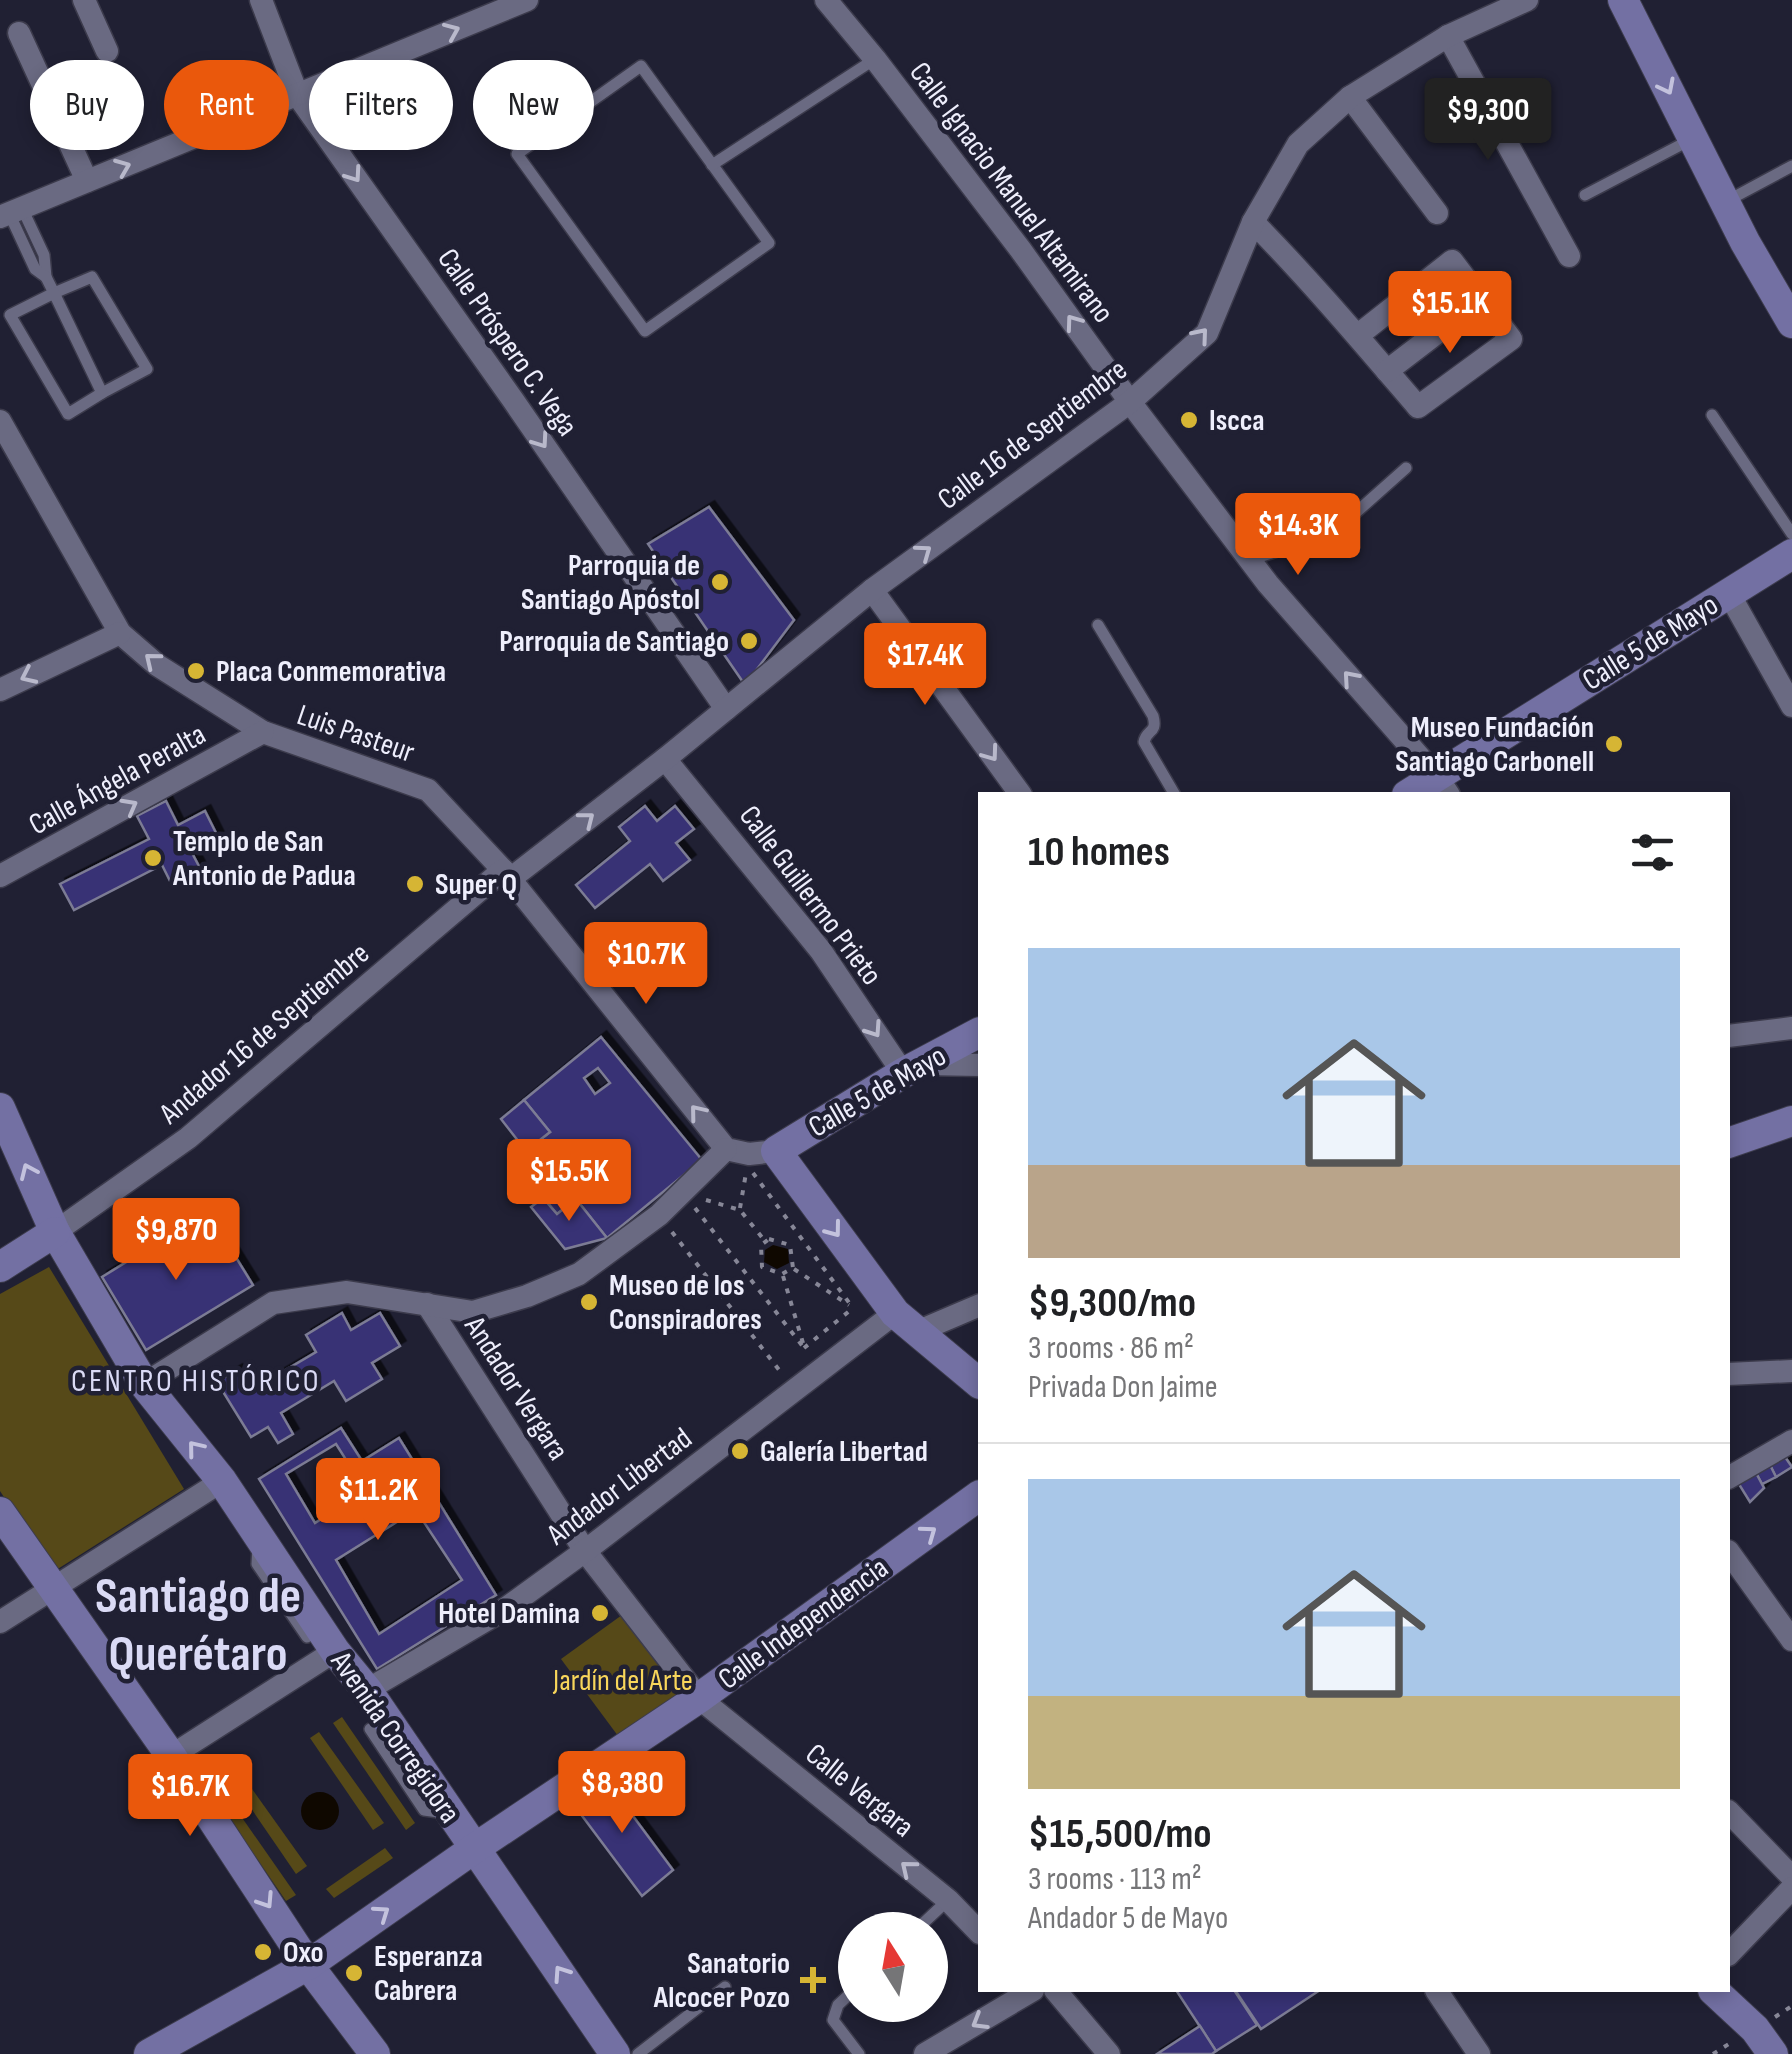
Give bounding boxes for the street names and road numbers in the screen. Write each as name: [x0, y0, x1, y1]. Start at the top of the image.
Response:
street label: Calle Ignacio Manuel Altamirano: [901, 55, 1121, 330]
street label: Calle Próspero C. Vega: [429, 242, 585, 443]
street label: Calle 16 de Septiembre: [931, 352, 1134, 518]
street label: Calle 5 de Mayo: [1576, 587, 1725, 699]
street label: Luis Pasteur: [292, 697, 419, 771]
street label: Calle Ángela Peralta: [23, 717, 212, 843]
street label: Calle Guillermo Prieto: [731, 799, 889, 992]
street label: Andador 16 de Septiembre: [152, 936, 377, 1133]
street label: Calle 5 de Mayo: [802, 1038, 953, 1146]
street label: Andador Vergara: [456, 1309, 576, 1467]
street label: Andador Libertad: [539, 1421, 699, 1553]
street label: Calle Independencia: [712, 1550, 895, 1697]
street label: Avenida Corregidora: [322, 1644, 468, 1830]
street label: Calle Vergara: [798, 1736, 921, 1845]

